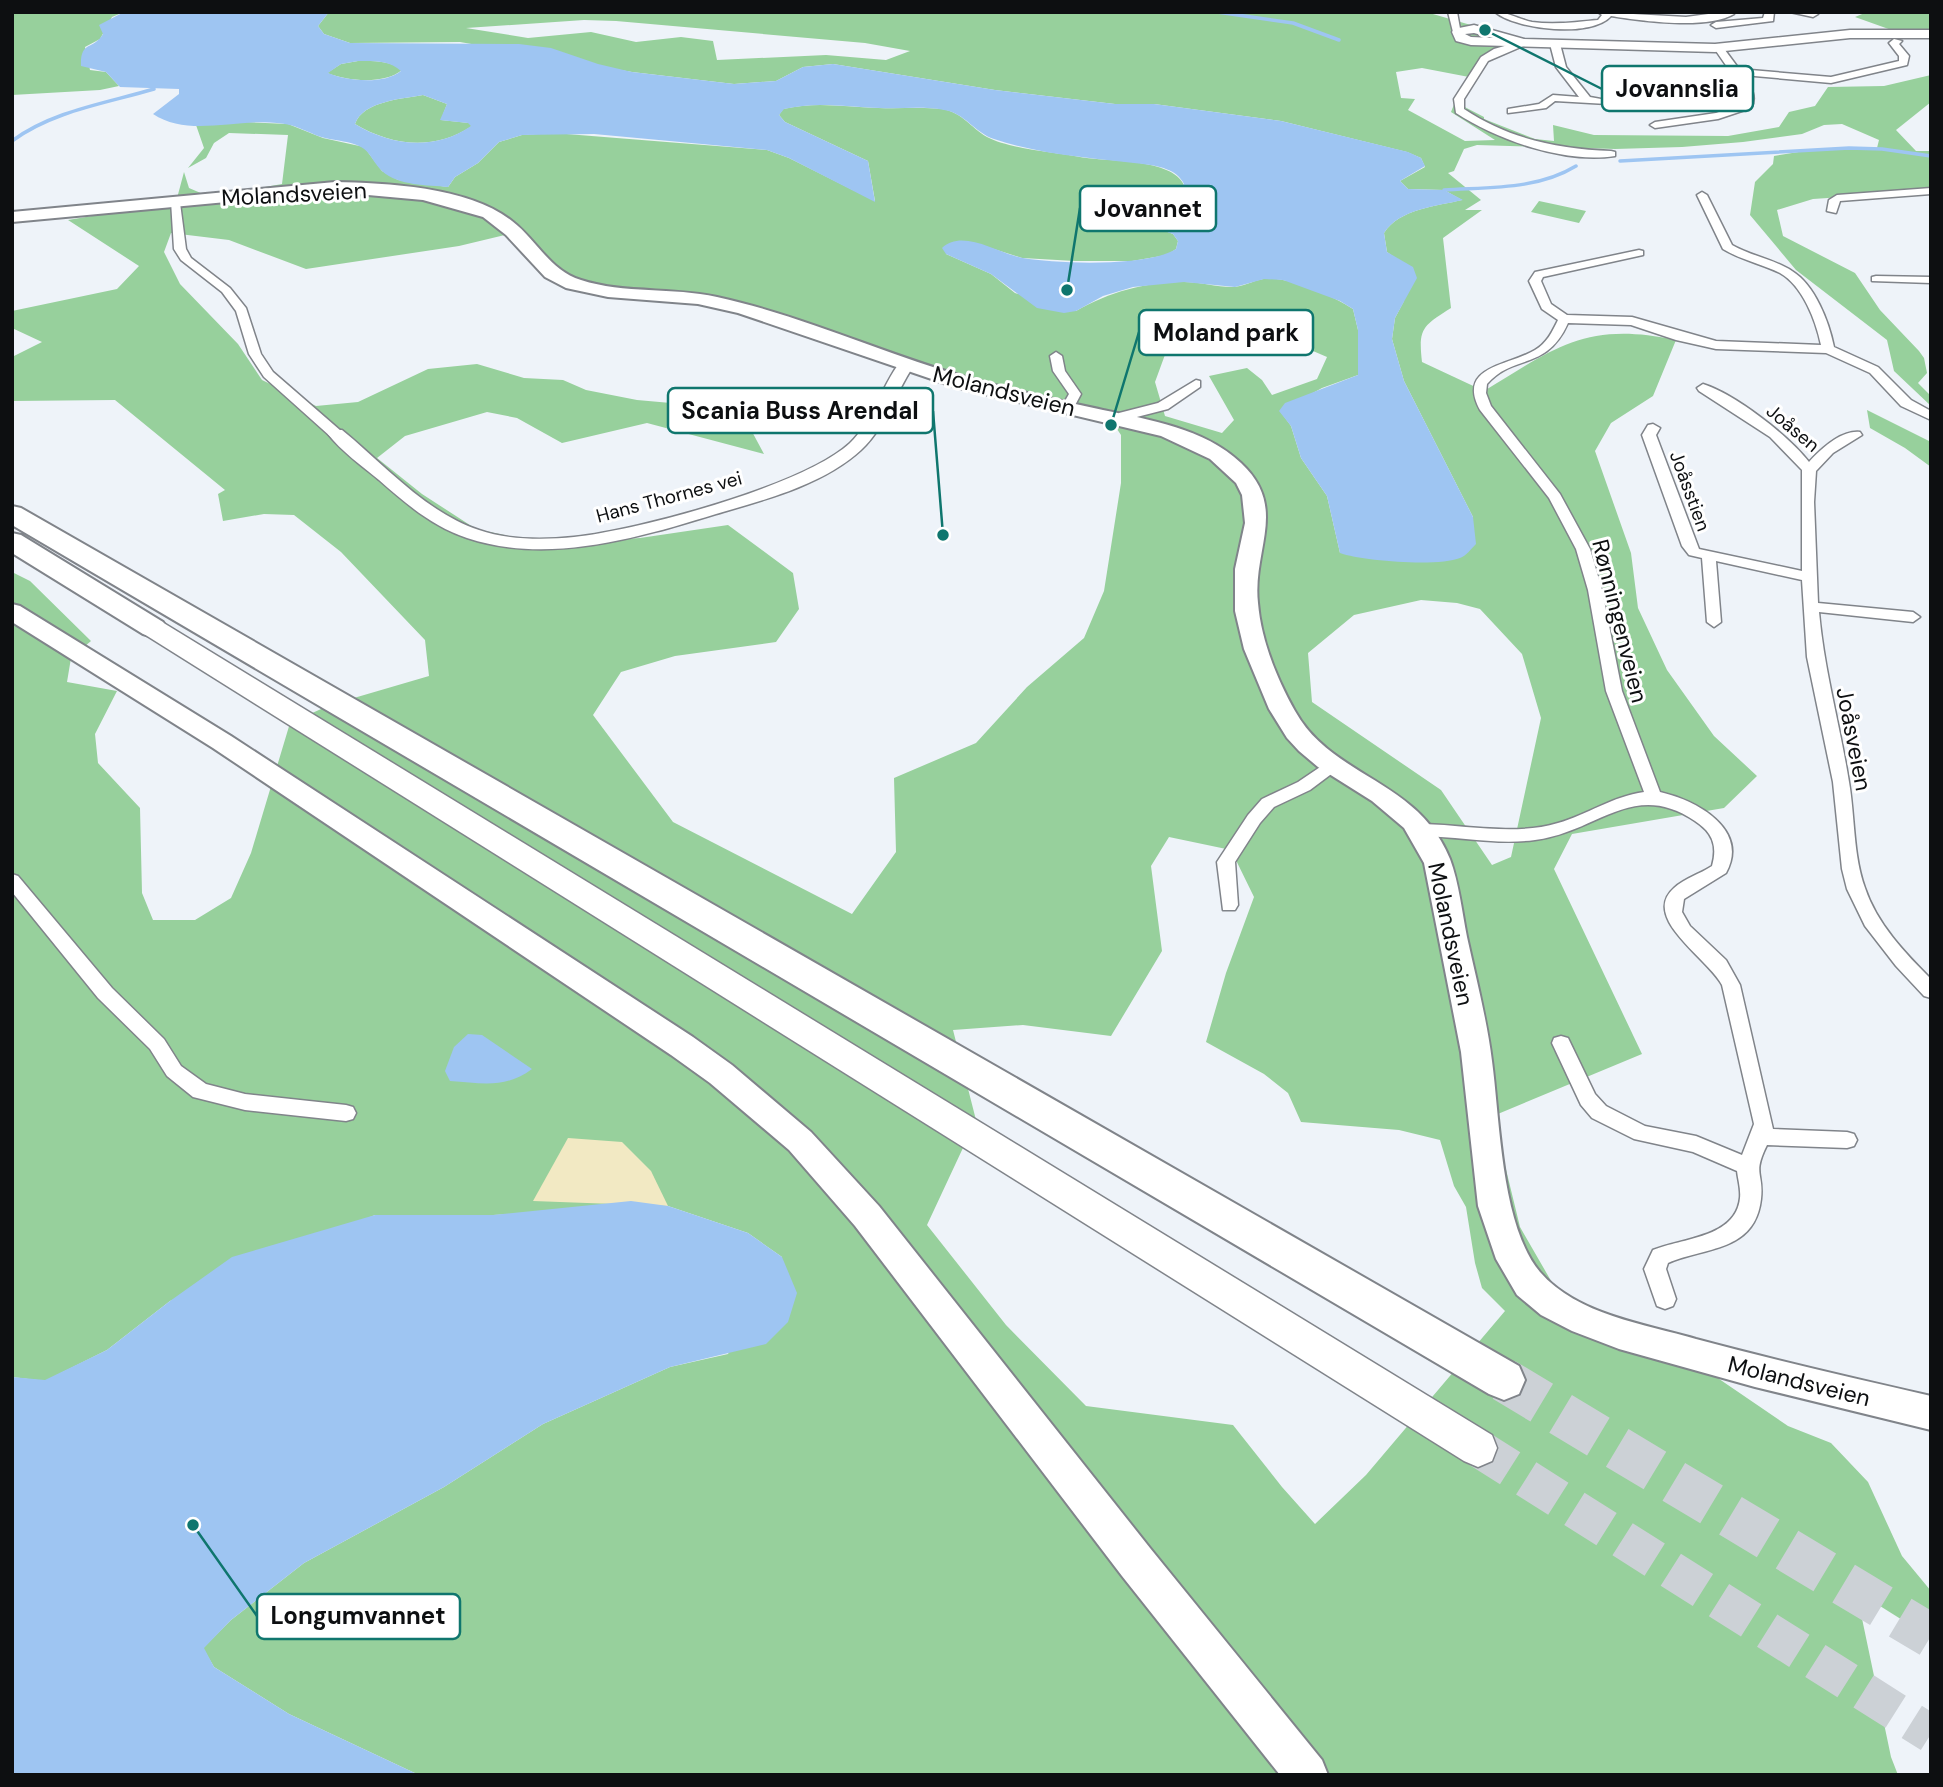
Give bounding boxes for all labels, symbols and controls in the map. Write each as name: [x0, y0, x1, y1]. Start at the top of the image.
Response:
callout: Jovannslia: [1602, 66, 1753, 111]
text: Jovannslia: [1615, 73, 1739, 104]
street label: Molandsveien: [221, 175, 367, 213]
callout: Jovannet: [1080, 186, 1216, 231]
text: Jovannet: [1094, 193, 1202, 224]
callout: Moland park: [1139, 310, 1313, 355]
text: Moland park: [1153, 317, 1299, 348]
street label: Molandsveien: [930, 359, 1078, 423]
callout: Scania Buss Arendal: [668, 388, 933, 433]
text: Scania Buss Arendal: [681, 395, 919, 426]
street label: Joåsen: [1761, 398, 1825, 458]
street label: Joåsstien: [1664, 447, 1716, 535]
street label: Hans Thornes vei: [593, 466, 745, 528]
street label: Rønningenveien: [1585, 536, 1655, 706]
street label: Joåsveien: [1829, 685, 1879, 793]
street label: Molandsveien: [1421, 860, 1481, 1008]
street label: Molandsveien: [1725, 1349, 1873, 1413]
callout: Longumvannet: [257, 1594, 460, 1639]
text: Longumvannet: [270, 1600, 446, 1631]

